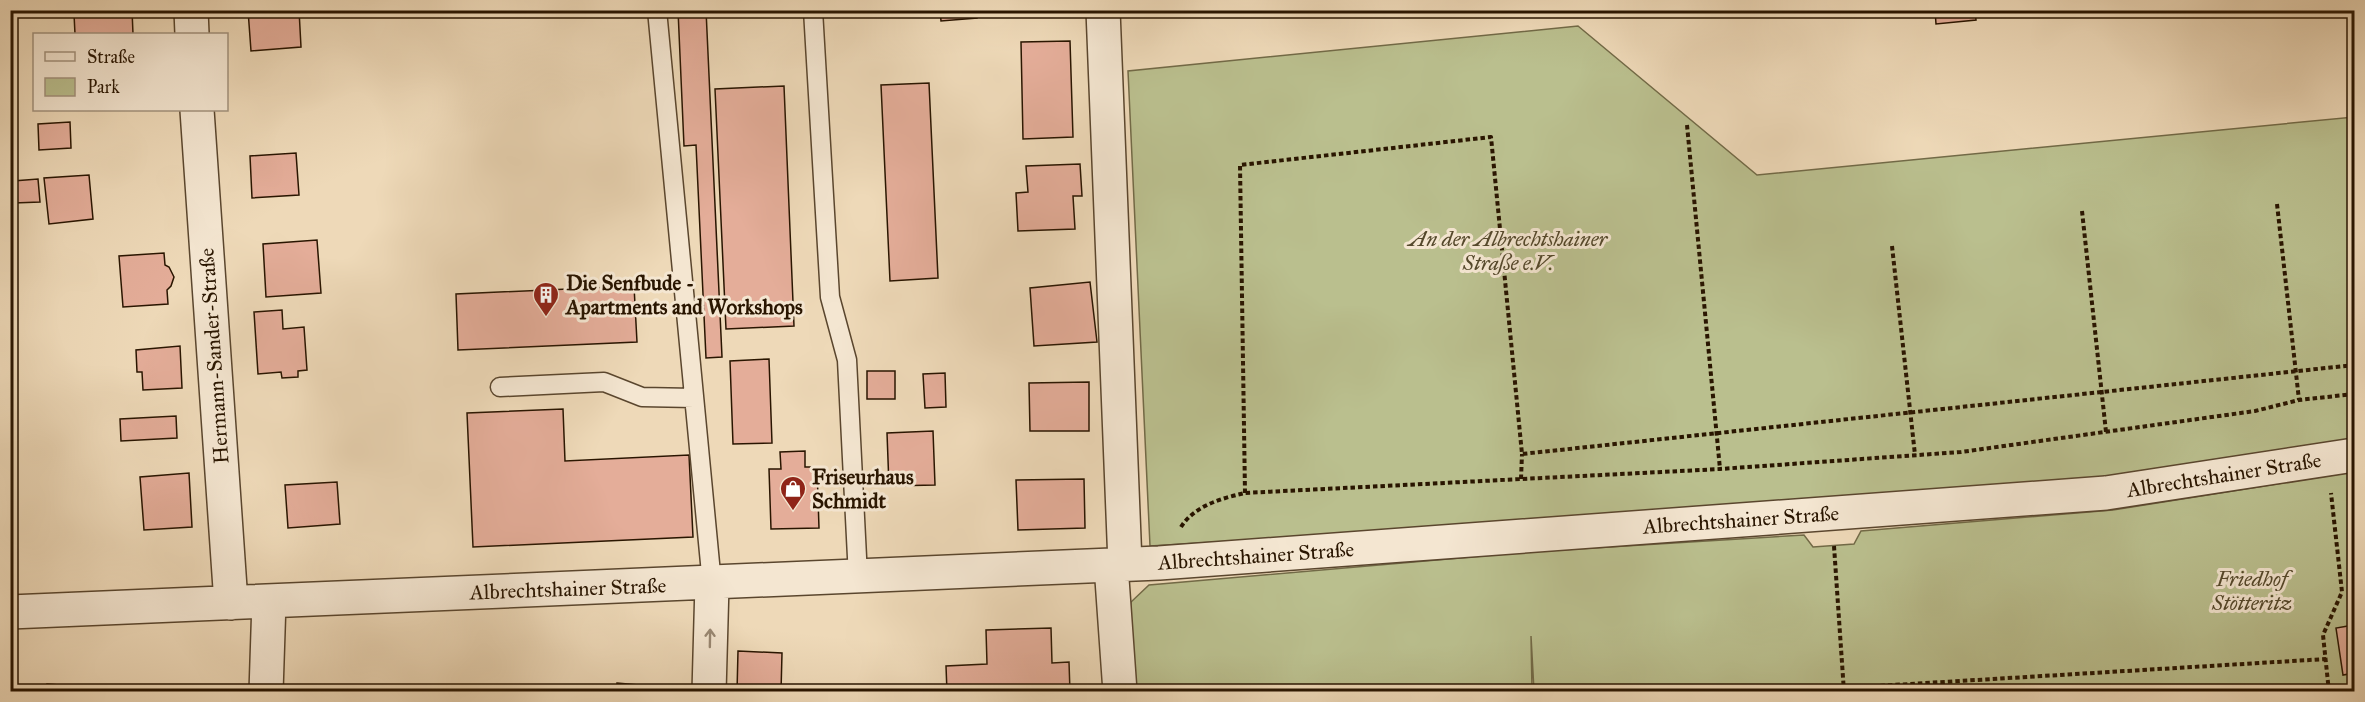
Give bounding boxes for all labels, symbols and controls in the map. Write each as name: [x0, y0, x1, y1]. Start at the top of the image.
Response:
legend: [33, 33, 228, 111]
text: Straße: [87, 46, 135, 68]
text: Park: [87, 76, 120, 98]
park label: An der Albrechtshainer Straße e.V.: [1407, 226, 1609, 276]
street label: Hermann-Sander-Straße: [193, 247, 235, 465]
place label: Die Senfbude - Apartments and Workshops: [564, 270, 803, 320]
building icon: Die Senfbude - Apartments and Workshops: [531, 280, 561, 318]
street label: Albrechtshainer Straße: [2124, 447, 2323, 503]
place label: Friseurhaus Schmidt: [812, 464, 914, 514]
shop icon: Friseurhaus Schmidt: [778, 474, 808, 512]
street label: Albrechtshainer Straße: [1641, 500, 1840, 540]
street label: Albrechtshainer Straße: [1156, 536, 1355, 576]
park label: Friedhof Stötteritz: [2211, 566, 2294, 616]
street label: Albrechtshainer Straße: [468, 573, 667, 605]
one-way arrow: [705, 628, 716, 648]

